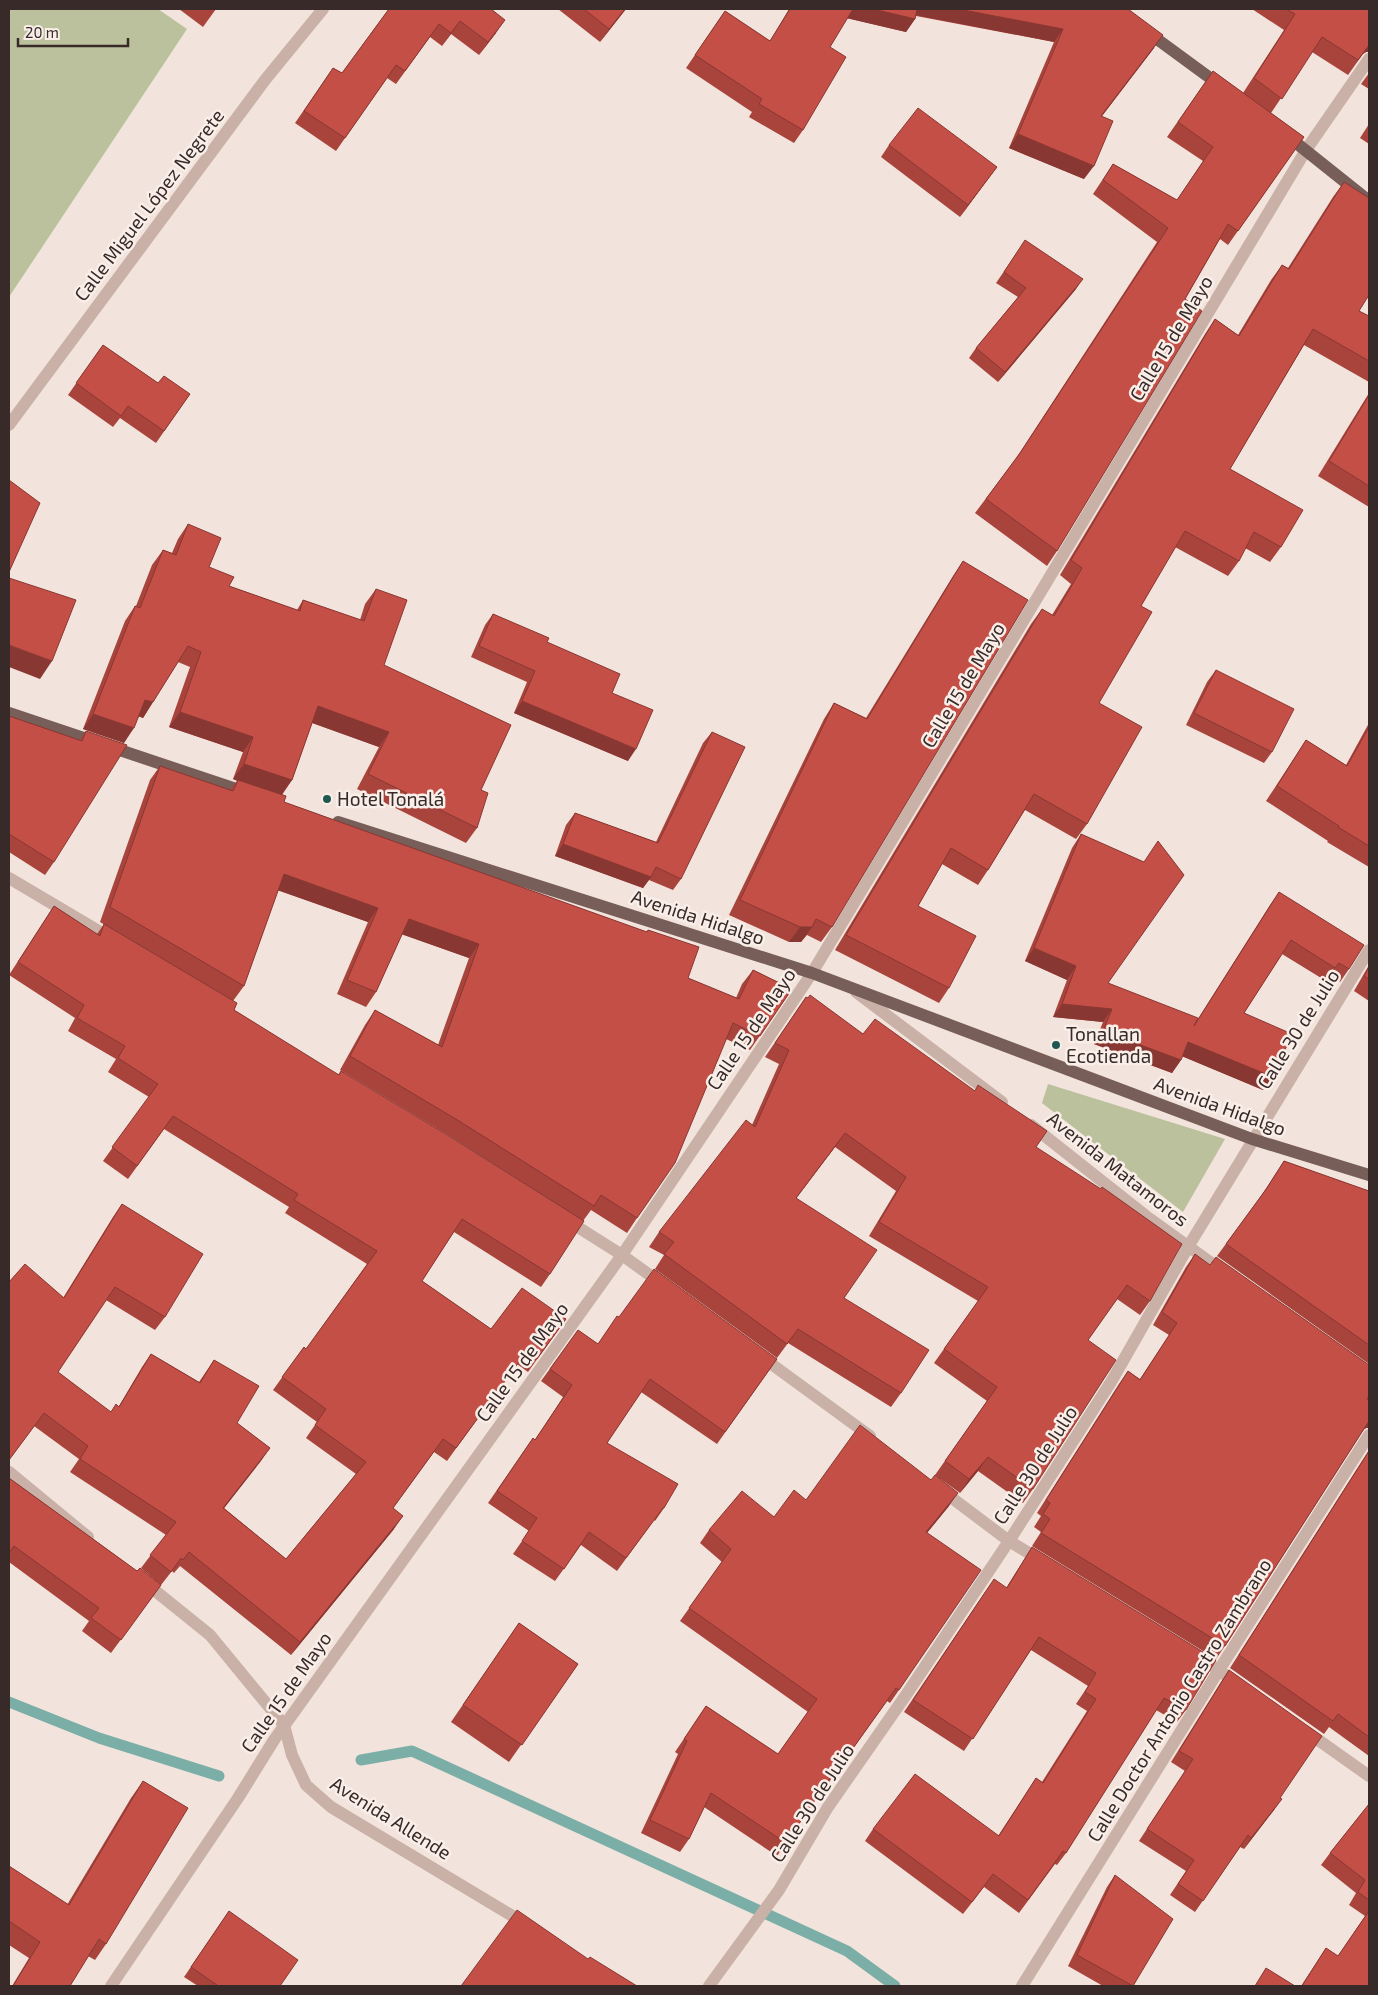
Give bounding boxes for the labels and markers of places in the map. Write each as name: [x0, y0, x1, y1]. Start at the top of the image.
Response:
place label: Hotel Tonalá: [337, 787, 444, 810]
marker: Hotel Tonalá: [321, 793, 333, 805]
place label: Tonallan Ecotienda: [1066, 1022, 1151, 1067]
marker: Tonallan Ecotienda: [1050, 1039, 1062, 1051]

